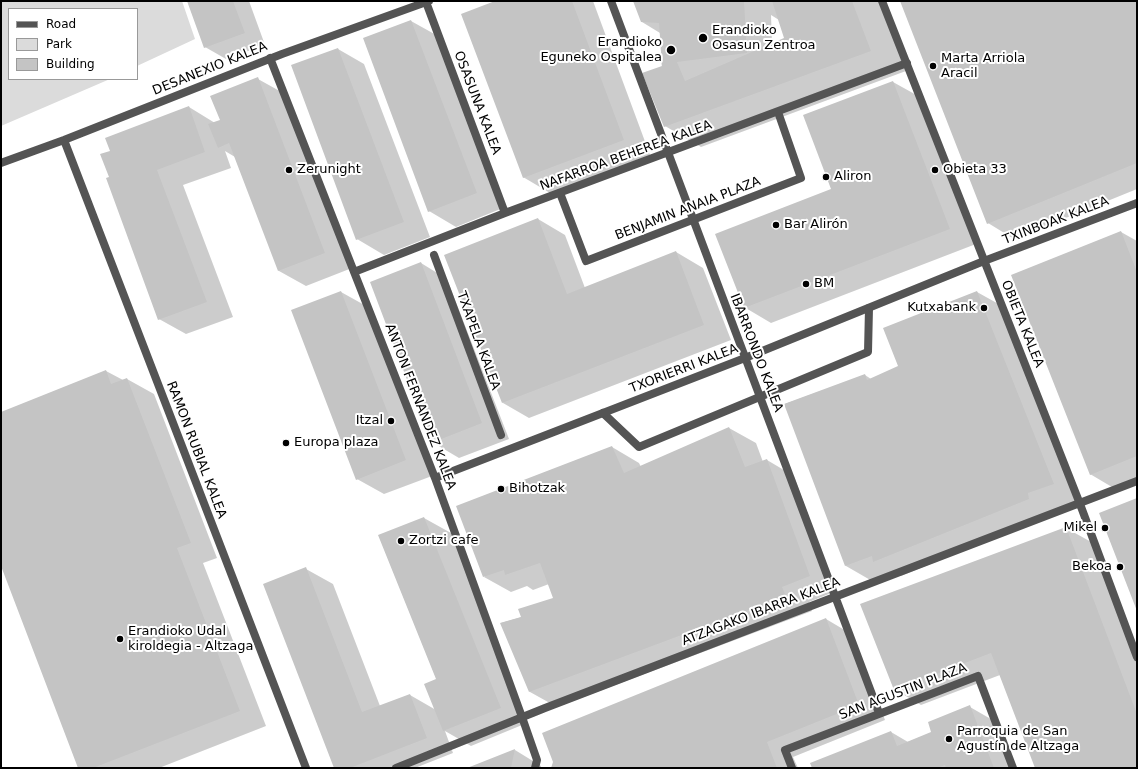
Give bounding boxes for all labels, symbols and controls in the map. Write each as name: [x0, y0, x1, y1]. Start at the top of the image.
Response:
legend: [8, 8, 138, 80]
text: Road: [46, 17, 76, 31]
place label: Erandioko Osasun Zentroa: [712, 23, 816, 54]
marker: Erandioko Osasun Zentroa: [697, 32, 709, 44]
place label: Erandioko Eguneko Ospitalea: [540, 35, 662, 66]
text: Park: [46, 37, 72, 51]
street label: DESANEXIO KALEA: [150, 39, 270, 99]
marker: Erandioko Eguneko Ospitalea: [665, 44, 677, 56]
street label: OSASUNA KALEA: [450, 49, 504, 157]
place label: Marta Arriola Aracil: [941, 51, 1025, 82]
text: Building: [46, 57, 95, 71]
marker: Marta Arriola Aracil: [928, 61, 938, 71]
street label: NAFARROA BEHEREA KALEA: [538, 118, 714, 194]
place label: Zerunight: [297, 162, 361, 178]
place label: Obieta 33: [943, 162, 1007, 178]
marker: Zerunight: [284, 165, 294, 175]
marker: Obieta 33: [930, 165, 940, 175]
place label: Aliron: [834, 169, 871, 185]
marker: Aliron: [821, 172, 831, 182]
street label: BENJAMIN ANAIA PLAZA: [613, 174, 763, 244]
street label: TXINBOAK KALEA: [1001, 194, 1111, 248]
place label: Bar Alirón: [784, 217, 848, 233]
marker: Bar Alirón: [771, 220, 781, 230]
place label: BM: [814, 276, 834, 292]
street label: OBIETA KALEA: [997, 278, 1047, 370]
marker: BM: [801, 279, 811, 289]
street label: TXAPELA KALEA: [453, 290, 503, 392]
street label: IBARRONDO KALEA: [726, 292, 786, 414]
place label: Kutxabank: [907, 300, 976, 316]
marker: Kutxabank: [979, 303, 989, 313]
street label: ANTON FERNANDEZ KALEA: [381, 322, 459, 492]
street label: TXORIERRI KALEA: [628, 341, 740, 397]
street label: RAMON RUBIAL KALEA: [163, 379, 229, 521]
place label: Itzal: [356, 413, 383, 429]
marker: Itzal: [386, 416, 396, 426]
place label: Europa plaza: [294, 435, 378, 451]
marker: Europa plaza: [281, 438, 291, 448]
place label: Bihotzak: [509, 481, 565, 497]
marker: Bihotzak: [496, 484, 506, 494]
place label: Mikel: [1063, 520, 1097, 536]
marker: Mikel: [1100, 523, 1110, 533]
place label: Zortzi cafe: [409, 533, 479, 549]
marker: Zortzi cafe: [396, 536, 406, 546]
place label: Bekoa: [1072, 559, 1112, 575]
marker: Bekoa: [1115, 562, 1125, 572]
street label: ATZAGAKO IBARRA KALEA: [680, 575, 842, 649]
place label: Erandioko Udal kiroldegia - Altzaga: [128, 624, 253, 655]
marker: Erandioko Udal kiroldegia - Altzaga: [115, 634, 125, 644]
street label: SAN AGUSTIN PLAZA: [837, 660, 969, 724]
place label: Parroquia de San Agustín de Altzaga: [957, 724, 1079, 755]
marker: Parroquia de San Agustín de Altzaga: [944, 734, 954, 744]

